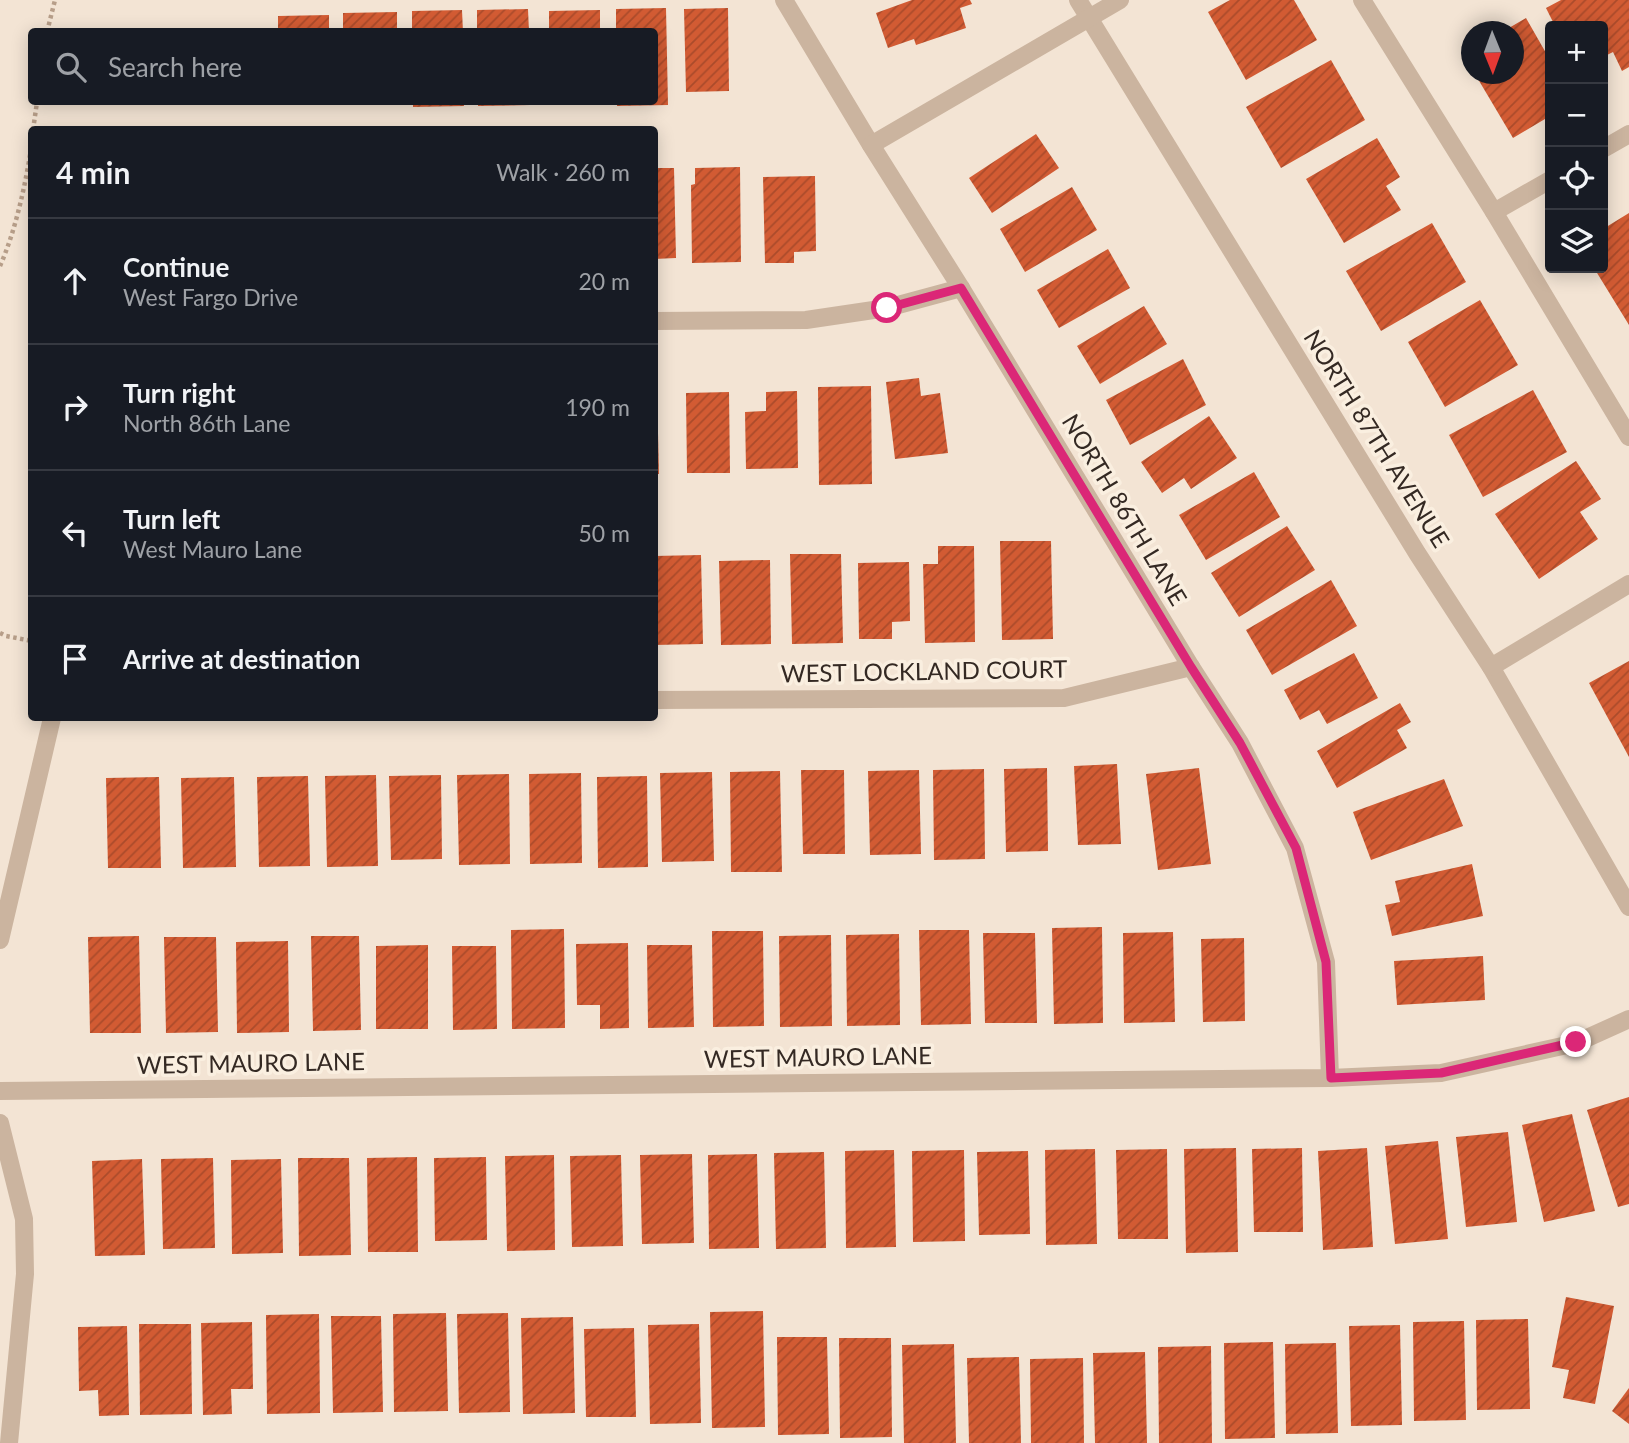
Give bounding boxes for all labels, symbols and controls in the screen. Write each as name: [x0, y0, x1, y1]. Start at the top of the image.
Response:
north arrow: [1461, 21, 1524, 84]
map controls: [1545, 21, 1608, 273]
button: +: [1545, 21, 1608, 84]
search box: [28, 28, 658, 105]
icon: search: [52, 48, 90, 86]
text: Search here: [108, 51, 242, 83]
button: −: [1545, 84, 1608, 147]
button: locate: [1545, 147, 1608, 210]
text: 4 min: [56, 154, 130, 190]
text: Walk · 260 m: [496, 158, 630, 186]
button: layers: [1545, 210, 1608, 273]
text: Continue: [123, 251, 229, 283]
icon: ahead: [56, 262, 94, 300]
text: 20 m: [579, 267, 630, 295]
text: West Fargo Drive: [123, 283, 298, 311]
route start: [871, 292, 902, 323]
street label: NORTH 87TH AVENUE: [1298, 324, 1456, 552]
text: Turn right: [123, 377, 236, 409]
icon: right: [56, 388, 94, 426]
text: 190 m: [565, 393, 630, 421]
street label: NORTH 86TH LANE: [1057, 408, 1194, 610]
text: North 86th Lane: [123, 409, 290, 437]
text: Turn left: [123, 503, 220, 535]
icon: left: [56, 514, 94, 552]
text: 50 m: [579, 519, 630, 547]
text: West Mauro Lane: [123, 535, 302, 563]
icon: arrive: [56, 640, 94, 678]
text: Arrive at destination: [123, 643, 360, 675]
street label: WEST LOCKLAND COURT: [780, 654, 1067, 687]
route end: [1560, 1026, 1591, 1057]
street label: WEST MAURO LANE: [704, 1040, 932, 1073]
street label: WEST MAURO LANE: [137, 1046, 365, 1079]

